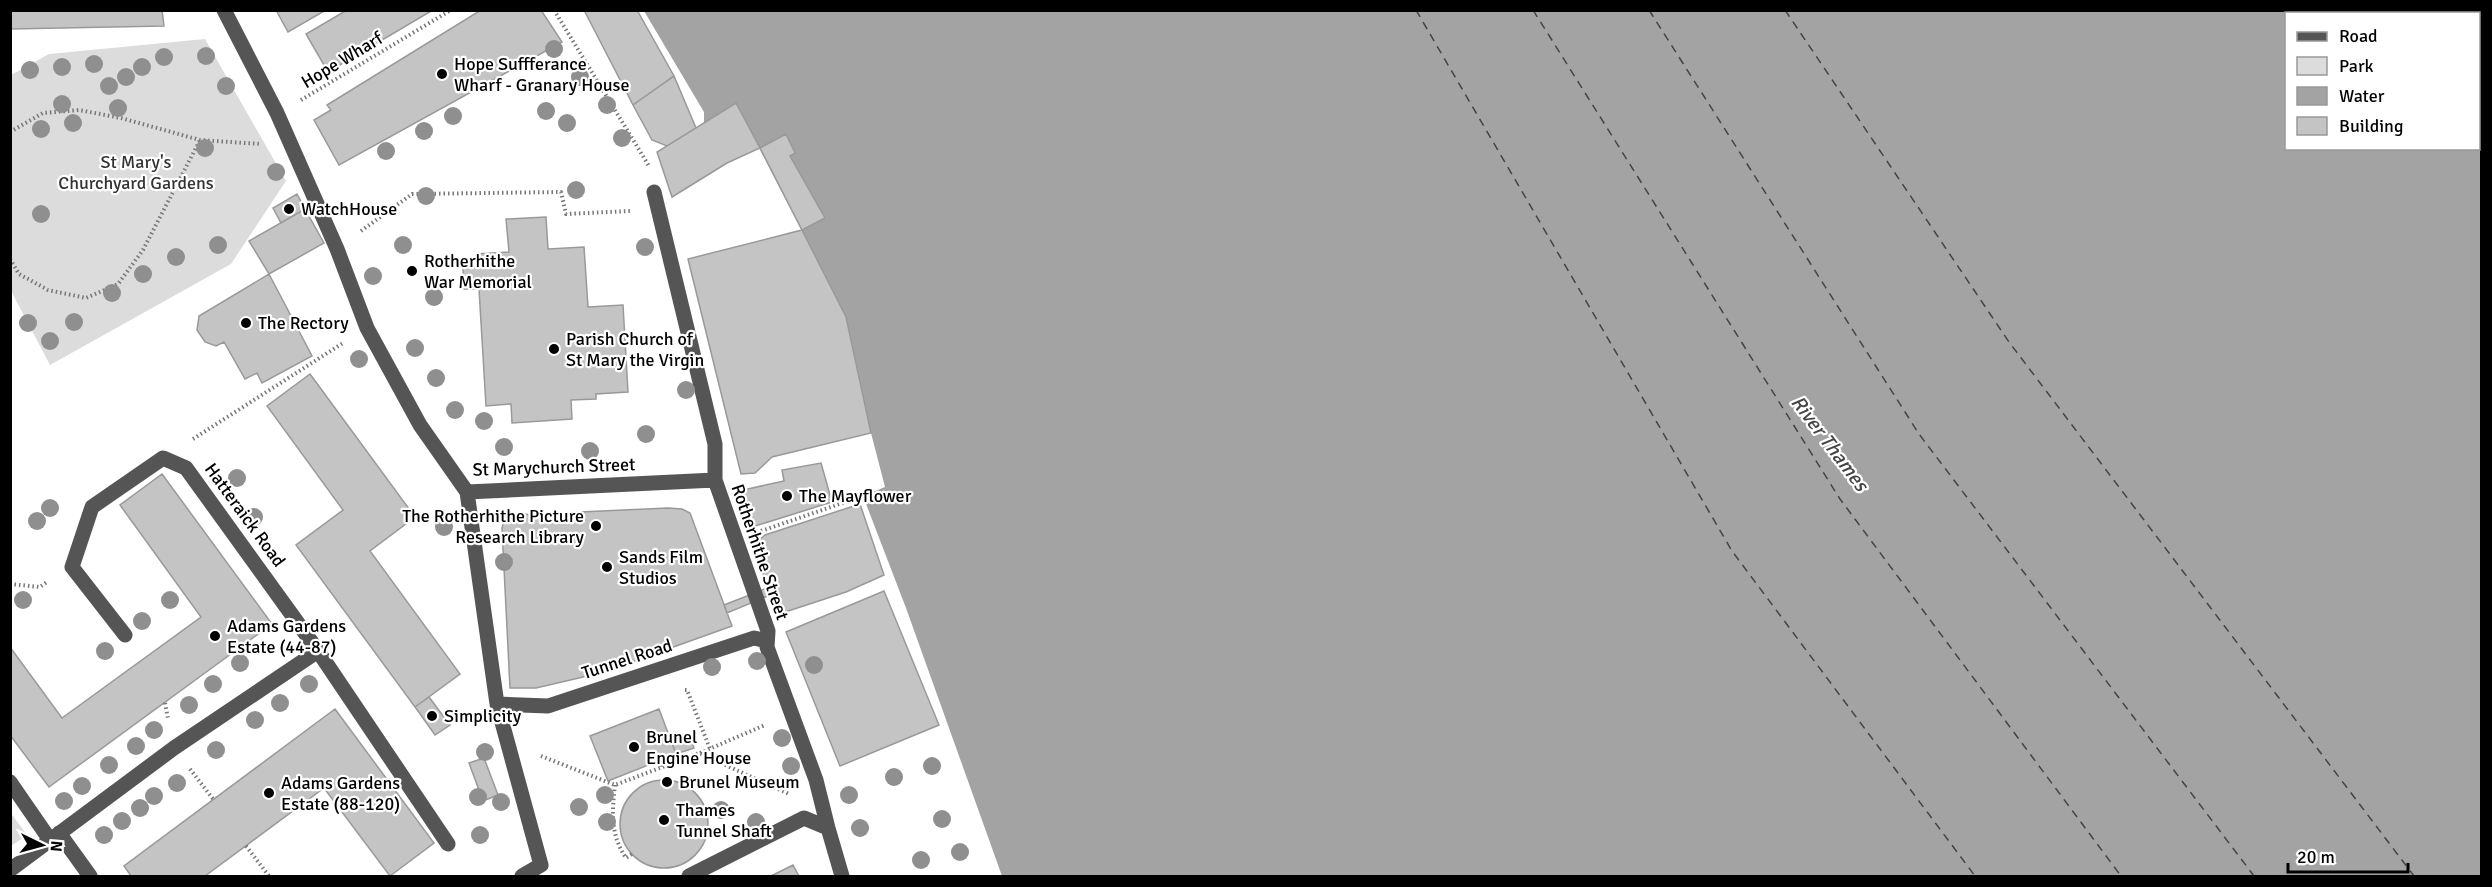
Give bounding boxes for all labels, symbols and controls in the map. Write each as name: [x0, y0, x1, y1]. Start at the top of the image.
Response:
legend: [2285, 12, 2480, 150]
text: Road: [2339, 25, 2378, 47]
street label: Hope Wharf: [297, 27, 388, 93]
place label: Hope Suffferance Wharf - Granary House: [454, 53, 629, 96]
text: Park: [2339, 55, 2374, 77]
marker: Hope Suffferance Wharf - Granary House: [435, 67, 449, 81]
text: Water: [2339, 85, 2385, 107]
text: Building: [2339, 115, 2403, 137]
park label: St Mary's Churchyard Gardens: [58, 151, 214, 194]
place label: WatchHouse: [301, 198, 397, 220]
marker: WatchHouse: [282, 202, 296, 216]
place label: Rotherhithe War Memorial: [424, 250, 532, 293]
marker: Rotherhithe War Memorial: [405, 264, 419, 278]
place label: The Rectory: [258, 312, 349, 334]
marker: The Rectory: [239, 316, 253, 330]
place label: Parish Church of St Mary the Virgin: [566, 328, 704, 371]
marker: Parish Church of St Mary the Virgin: [547, 342, 561, 356]
water label: River Thames: [1785, 390, 1875, 498]
street label: St Marychurch Street: [472, 453, 636, 481]
street label: Hatteraick Road: [200, 459, 290, 571]
street label: Rotherhithe Street: [726, 481, 794, 623]
place label: The Mayflower: [799, 485, 912, 507]
marker: The Mayflower: [780, 489, 794, 503]
place label: The Rotherhithe Picture Research Library: [402, 505, 585, 548]
marker: The Rotherhithe Picture Research Library: [589, 519, 603, 533]
place label: Sands Film Studios: [619, 546, 703, 589]
marker: Sands Film Studios: [600, 560, 614, 574]
place label: Adams Gardens Estate (44-87): [227, 615, 346, 658]
marker: Adams Gardens Estate (44-87): [208, 629, 222, 643]
street label: Tunnel Road: [579, 634, 675, 684]
place label: Simplicity: [444, 705, 522, 727]
marker: Simplicity: [425, 709, 439, 723]
place label: Brunel Engine House: [646, 726, 751, 769]
marker: Brunel Engine House: [627, 740, 641, 754]
place label: Brunel Museum: [679, 771, 800, 793]
place label: Adams Gardens Estate (88-120): [281, 772, 400, 815]
marker: Brunel Museum: [660, 775, 674, 789]
marker: Adams Gardens Estate (88-120): [262, 786, 276, 800]
place label: Thames Tunnel Shaft: [676, 799, 772, 842]
marker: Thames Tunnel Shaft: [657, 813, 671, 827]
north arrow: [12, 815, 72, 875]
scale bar: [2288, 836, 2408, 874]
text: N: [45, 840, 66, 853]
text: 20 m: [2297, 846, 2335, 868]

